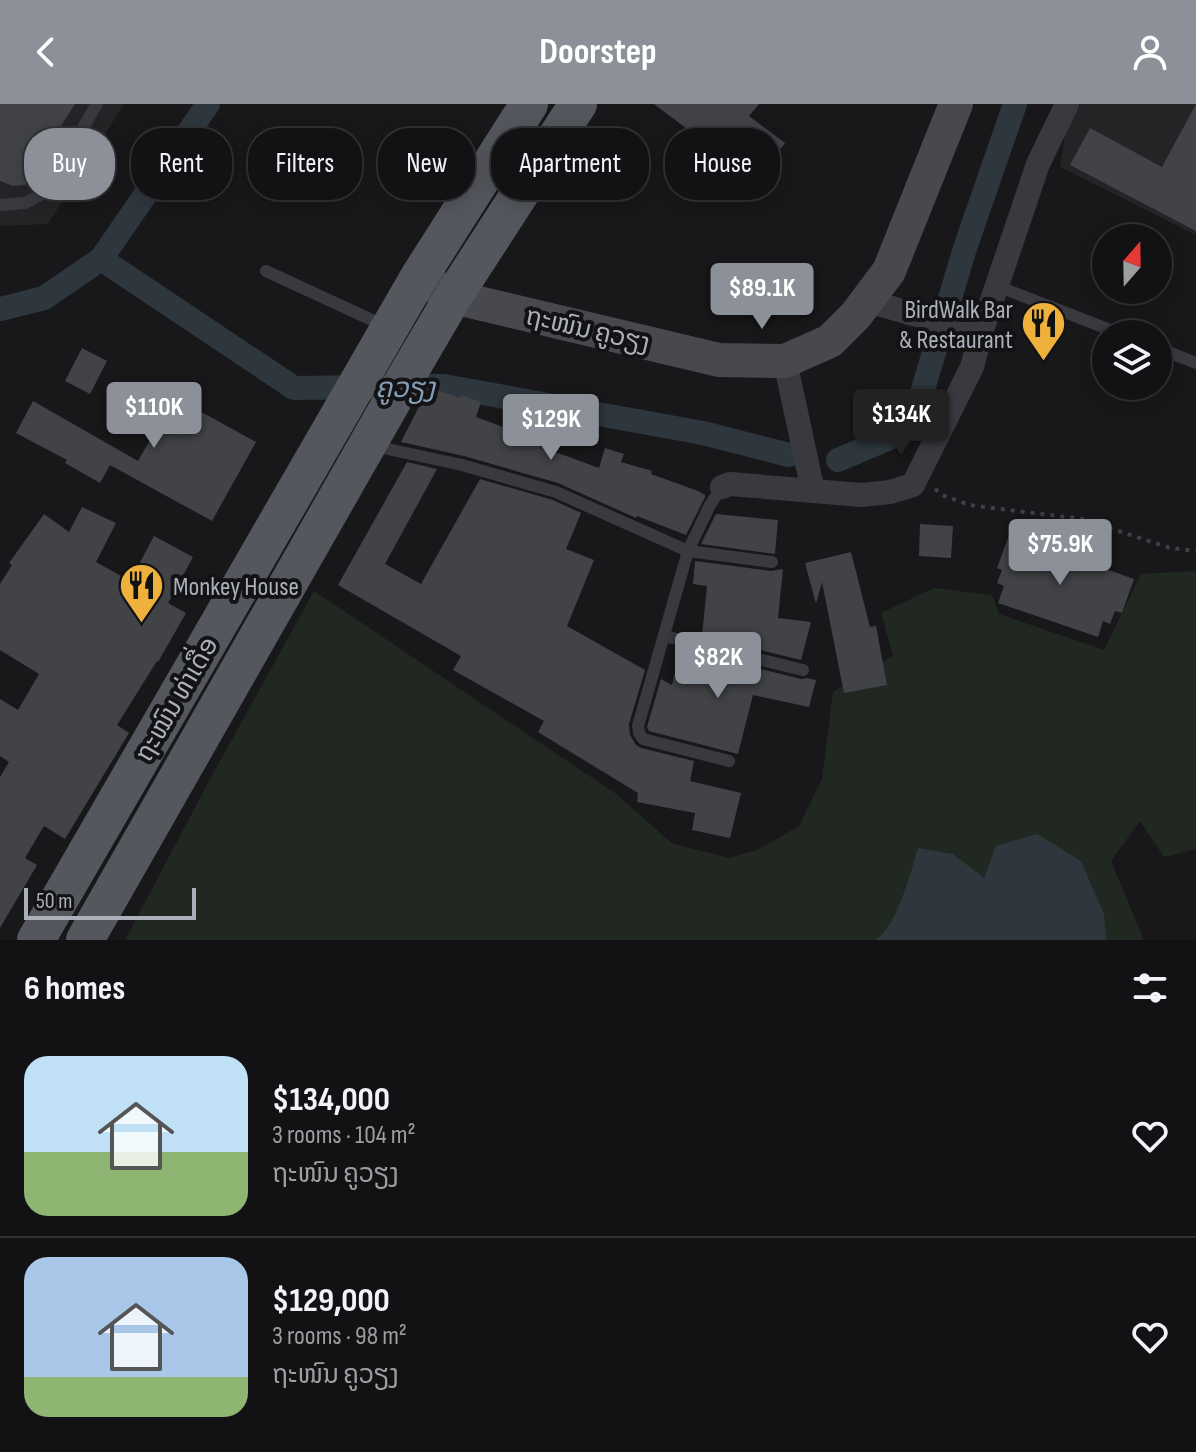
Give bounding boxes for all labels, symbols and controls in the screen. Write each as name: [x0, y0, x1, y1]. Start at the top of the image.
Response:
icon: back: [24, 30, 68, 74]
icon: person: [1128, 30, 1172, 74]
text: Doorstep: [539, 31, 657, 74]
chip: Buy: [24, 128, 115, 200]
chip: Rent: [131, 128, 232, 200]
chip: Filters: [248, 128, 362, 200]
chip: New: [378, 128, 475, 200]
chip: Apartment: [491, 128, 649, 200]
chip: House: [665, 128, 780, 200]
north arrow: [1092, 224, 1172, 304]
map controls: [1092, 224, 1172, 400]
pin: $89.1K: [697, 263, 827, 331]
text: $89.1K: [729, 273, 795, 304]
place label: BirdWalk Bar & Restaurant: [899, 295, 1014, 356]
restaurant icon: BirdWalk Bar & Restaurant: [1020, 300, 1068, 363]
street label: ຖະໜົນ ຄູວຽງ: [522, 301, 653, 360]
button: layers: [1092, 320, 1172, 400]
water label: ຄູວຽງ: [375, 372, 437, 405]
pin: $110K: [98, 382, 210, 450]
pin: $134K: [845, 389, 957, 457]
text: $110K: [125, 392, 183, 423]
pin: $129K: [495, 394, 607, 462]
text: $134K: [871, 399, 931, 430]
text: $129K: [521, 404, 581, 435]
pin: $75.9K: [995, 519, 1125, 587]
text: $75.9K: [1027, 529, 1093, 560]
restaurant icon: Monkey House: [118, 562, 166, 625]
place label: Monkey House: [173, 572, 299, 603]
street label: ຖະໝົນ ທ່າເດື່ອ: [124, 629, 225, 768]
pin: $82K: [671, 632, 765, 700]
text: $82K: [693, 642, 743, 673]
scale bar: [24, 884, 196, 920]
text: 50 m: [36, 888, 72, 915]
icon: filters: [1128, 966, 1172, 1010]
text: 6 homes: [24, 968, 125, 1009]
text: $134,000: [272, 1079, 390, 1120]
icon: home: [88, 1088, 184, 1184]
icon: heart: [1128, 1114, 1172, 1158]
text: 3 rooms · 104 m²: [272, 1120, 416, 1151]
text: ຖະໜົນ ຄູວຽງ: [272, 1159, 399, 1190]
text: $129,000: [272, 1280, 390, 1321]
icon: home: [88, 1289, 184, 1385]
icon: heart: [1128, 1315, 1172, 1359]
text: 3 rooms · 98 m²: [272, 1321, 407, 1352]
text: ຖະໜົນ ຄູວຽງ: [272, 1360, 399, 1391]

